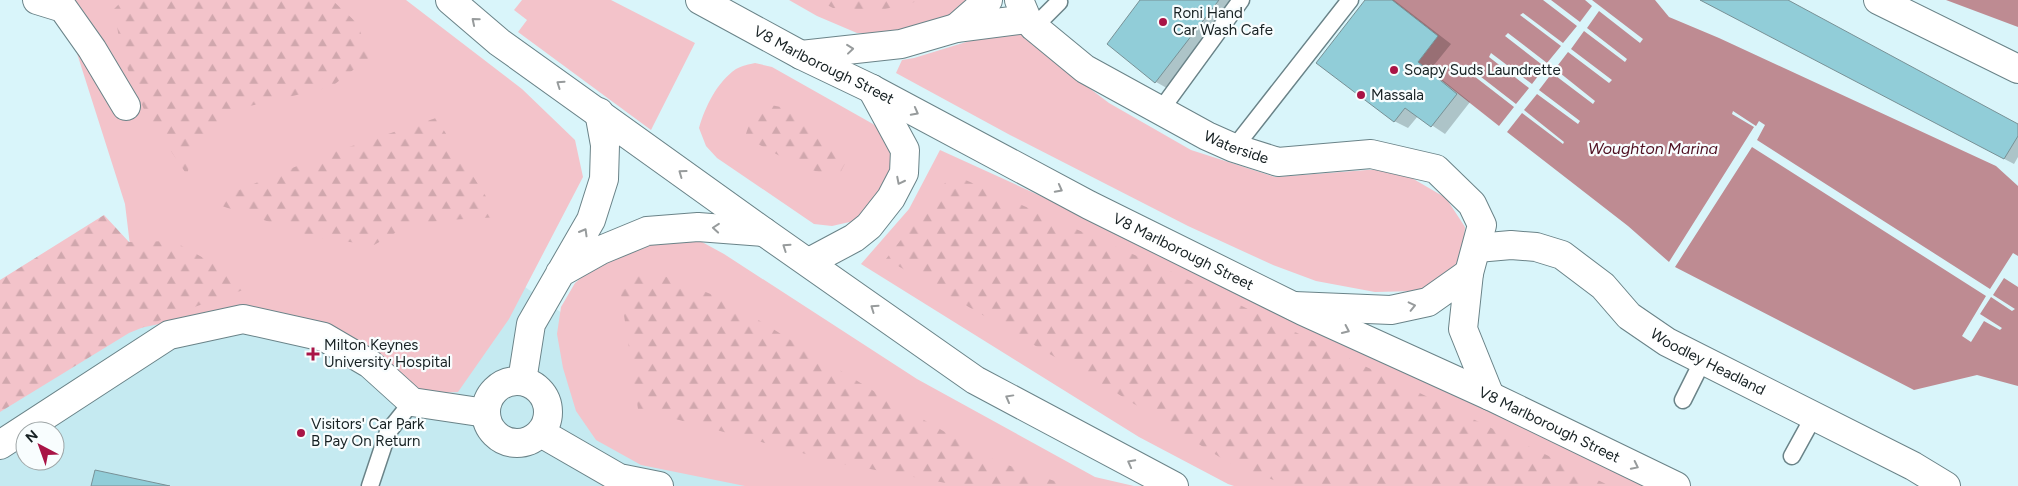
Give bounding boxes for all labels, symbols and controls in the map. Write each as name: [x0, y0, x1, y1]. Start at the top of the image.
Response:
place label: Roni Hand Car Wash Cafe: [1173, 4, 1273, 39]
marker: Roni Hand Car Wash Cafe: [1157, 16, 1169, 28]
one-way arrow: [471, 18, 480, 27]
street label: V8 Marlborough Street: [751, 22, 897, 108]
one-way arrow: [846, 44, 854, 55]
place label: Soapy Suds Laundrette: [1404, 61, 1561, 79]
marker: Soapy Suds Laundrette: [1388, 64, 1400, 76]
one-way arrow: [556, 81, 565, 90]
place label: Massala: [1371, 86, 1424, 104]
marker: Massala: [1355, 89, 1367, 101]
one-way arrow: [910, 106, 919, 116]
street label: Waterside: [1201, 127, 1271, 167]
water label: Woughton Marina: [1588, 139, 1718, 158]
one-way arrow: [679, 170, 688, 179]
one-way arrow: [896, 176, 906, 185]
one-way arrow: [1053, 183, 1062, 193]
street label: V8 Marlborough Street: [1110, 209, 1257, 294]
one-way arrow: [711, 223, 719, 234]
one-way arrow: [577, 228, 587, 237]
one-way arrow: [783, 244, 792, 253]
one-way arrow: [1408, 301, 1417, 311]
one-way arrow: [870, 305, 880, 314]
one-way arrow: [1341, 324, 1350, 334]
street label: Woodley Headland: [1647, 324, 1768, 399]
place label: Milton Keynes University Hospital: [324, 336, 451, 371]
marker: Milton Keynes University Hospital: [306, 347, 320, 361]
street label: V8 Marlborough Street: [1476, 383, 1623, 467]
one-way arrow: [1006, 395, 1015, 405]
place label: Visitors' Car Park B Pay On Return: [311, 415, 425, 450]
north arrow: [15, 421, 65, 471]
text: N: [22, 427, 41, 447]
marker: Visitors' Car Park B Pay On Return: [295, 427, 307, 439]
one-way arrow: [1127, 459, 1136, 469]
one-way arrow: [1630, 460, 1639, 470]

